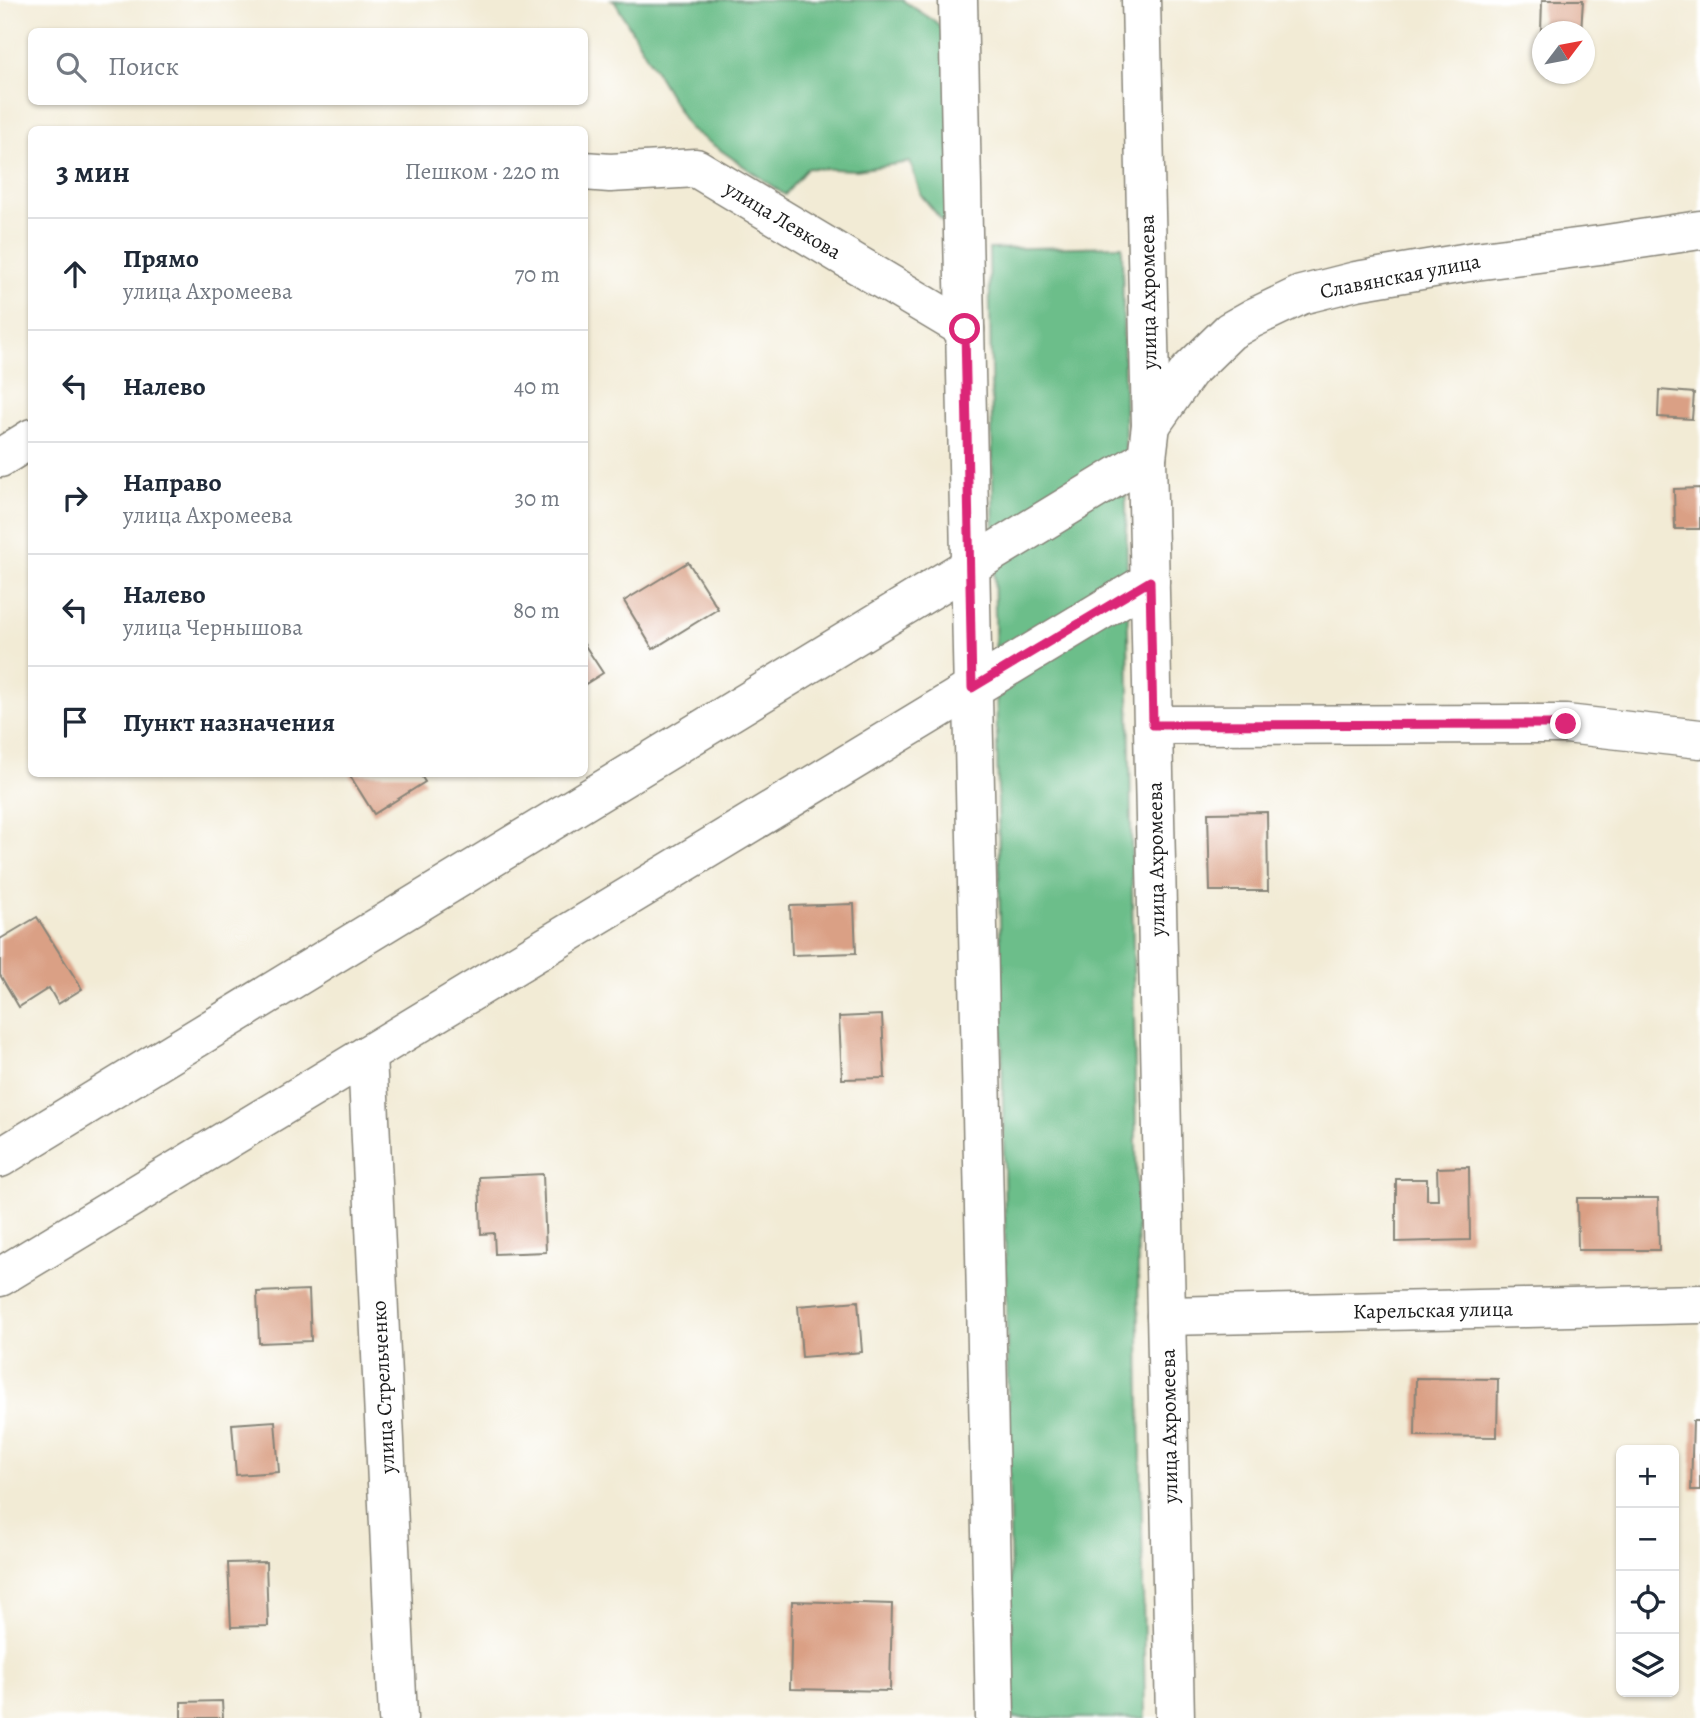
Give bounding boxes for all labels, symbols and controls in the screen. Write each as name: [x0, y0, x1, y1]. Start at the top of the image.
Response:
north arrow: [1532, 21, 1595, 84]
search box: [28, 28, 588, 105]
icon: search: [52, 48, 90, 86]
text: Поиск: [108, 49, 179, 84]
text: 3 мин: [56, 152, 130, 192]
text: Пешком · 220 m: [405, 156, 560, 187]
street label: улица Левкова: [719, 174, 847, 266]
street label: улица Ахромеева: [1133, 214, 1163, 371]
text: Прямо: [123, 241, 199, 276]
street label: Славянская улица: [1317, 247, 1483, 305]
icon: ahead: [56, 255, 94, 293]
text: 70 m: [514, 259, 560, 290]
text: улица Ахромеева: [123, 276, 293, 307]
route start: [949, 313, 980, 344]
icon: left: [56, 367, 94, 405]
text: Налево: [123, 369, 206, 404]
text: 40 m: [514, 371, 560, 402]
text: Направо: [123, 465, 222, 500]
icon: right: [56, 479, 94, 517]
text: 30 m: [514, 483, 560, 514]
text: улица Ахромеева: [123, 500, 293, 531]
text: Налево: [123, 577, 206, 612]
icon: left: [56, 591, 94, 629]
text: 80 m: [513, 595, 560, 626]
text: улица Чернышова: [123, 612, 303, 643]
icon: arrive: [56, 703, 94, 741]
text: Пункт назначения: [123, 705, 335, 740]
route end: [1550, 708, 1581, 739]
street label: улица Ахромеева: [1141, 781, 1171, 938]
street label: Карельская улица: [1353, 1295, 1514, 1325]
street label: улица Стрельченко: [364, 1300, 402, 1475]
street label: улица Ахромеева: [1154, 1348, 1184, 1505]
map controls: [1616, 1445, 1679, 1697]
button: +: [1616, 1445, 1679, 1508]
button: −: [1616, 1508, 1679, 1571]
button: locate: [1616, 1571, 1679, 1634]
button: layers: [1616, 1634, 1679, 1697]

